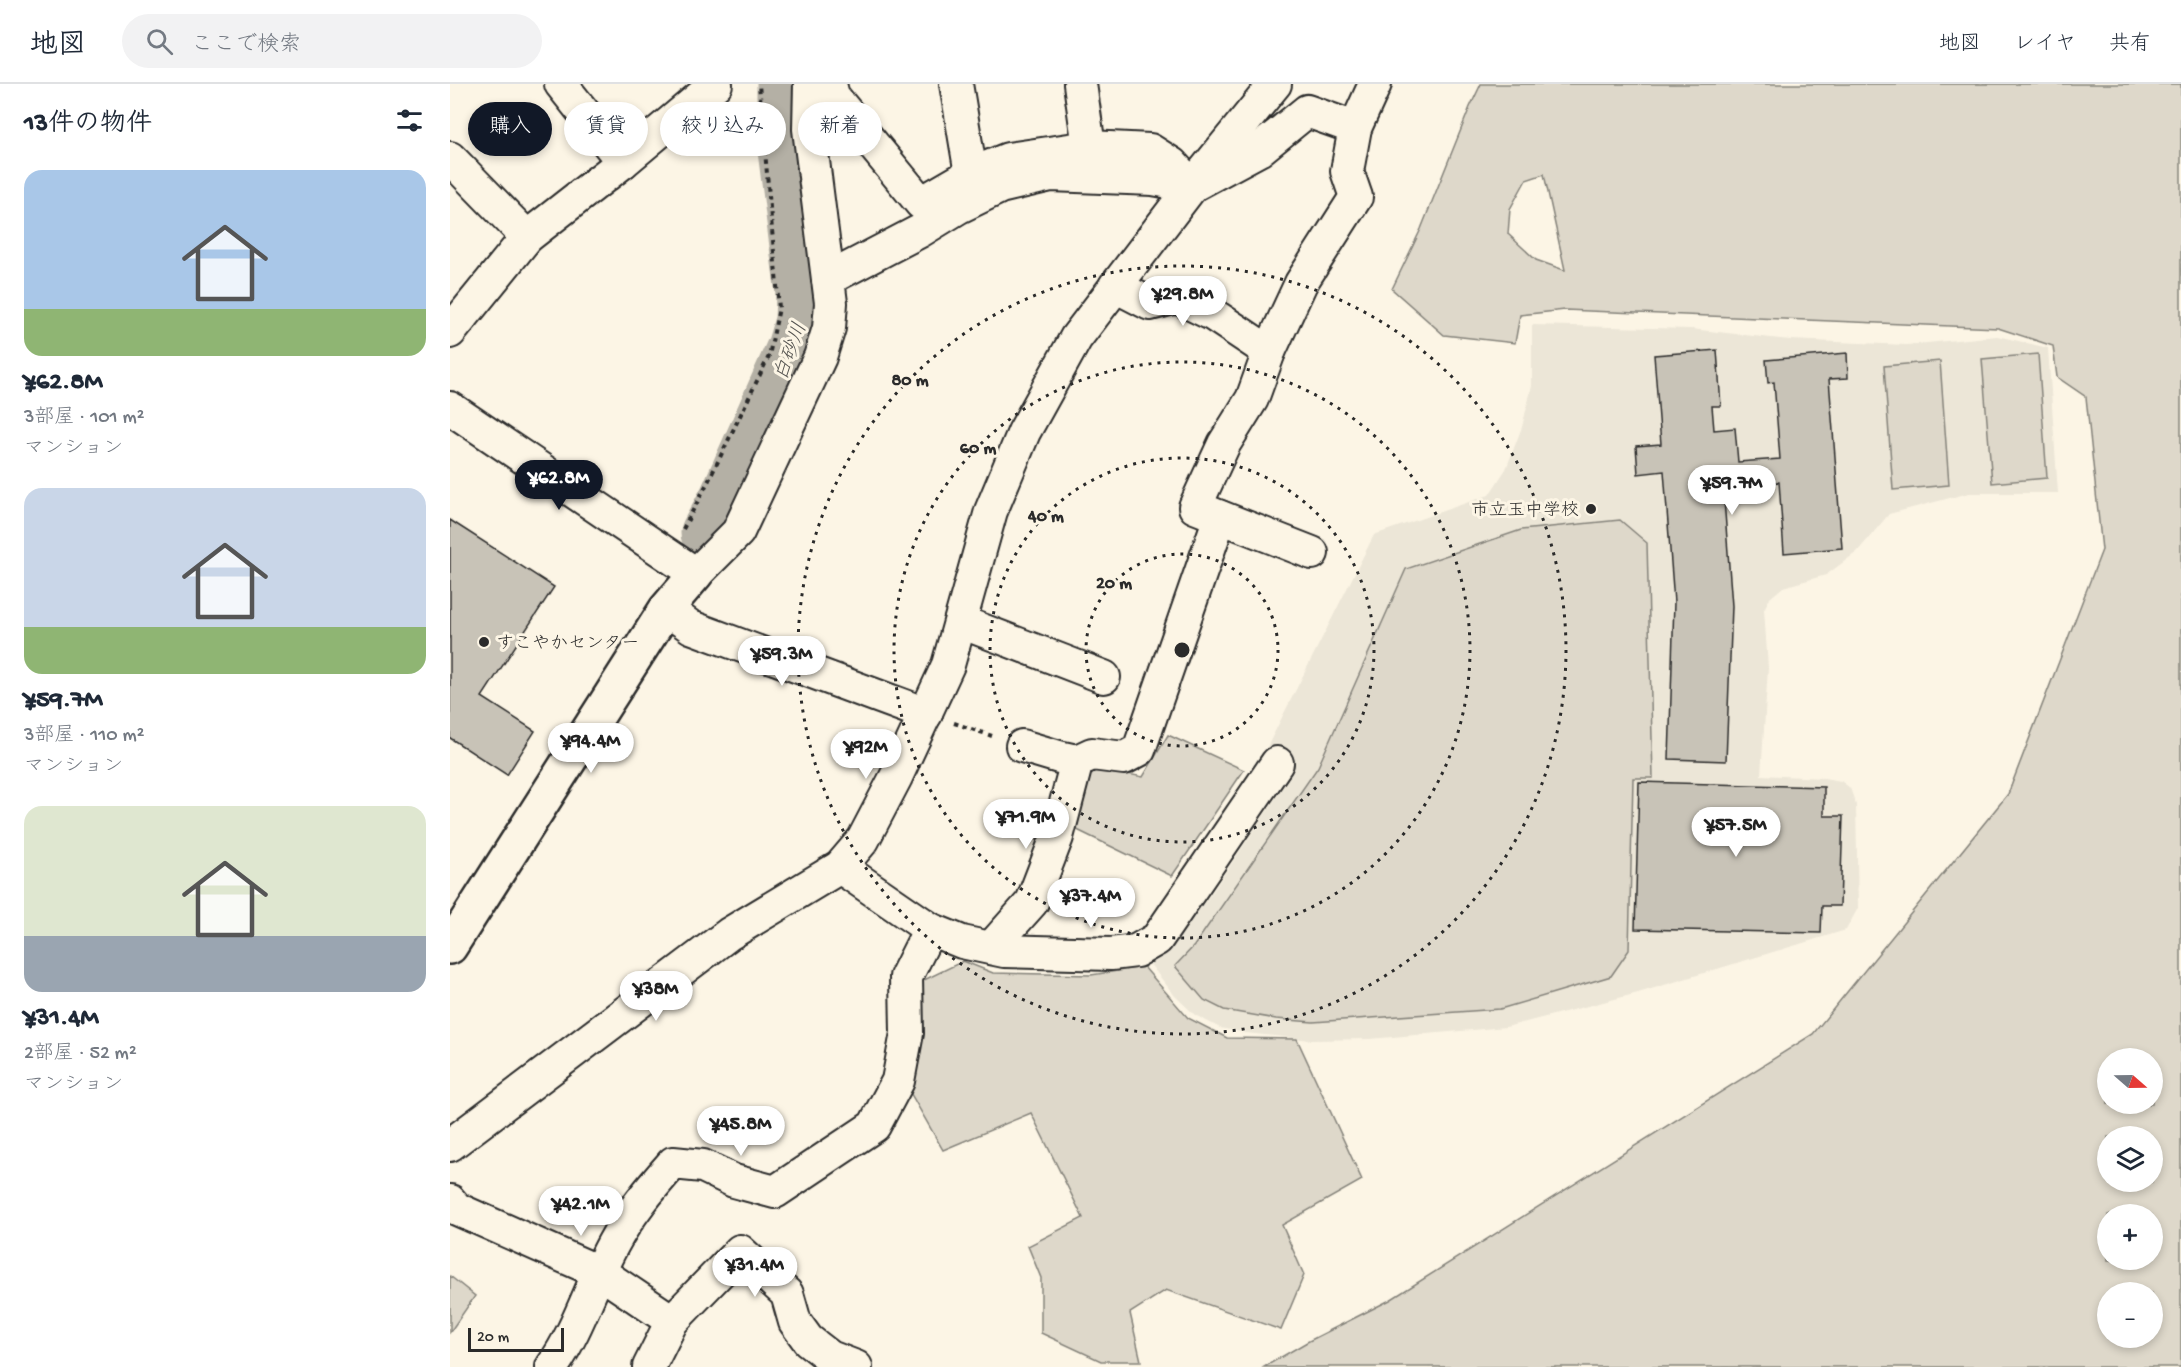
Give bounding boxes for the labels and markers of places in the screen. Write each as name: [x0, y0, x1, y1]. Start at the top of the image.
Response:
pin: ¥29.8M: [1134, 276, 1232, 327]
pin: ¥62.8M: [510, 460, 608, 511]
pin: ¥59.7M: [1683, 465, 1781, 516]
place label: 市立玉中学校: [1471, 500, 1579, 522]
marker: 市立玉中学校: [1584, 502, 1598, 516]
place label: すこやかセンター: [496, 634, 639, 655]
marker: すこやかセンター: [477, 635, 491, 649]
pin: ¥59.3M: [733, 636, 831, 687]
centre of rings: [1172, 640, 1192, 660]
pin: ¥94.4M: [542, 723, 640, 774]
pin: ¥92M: [830, 729, 902, 780]
pin: ¥71.9M: [977, 799, 1075, 850]
pin: ¥57.5M: [1687, 807, 1785, 858]
pin: ¥37.4M: [1042, 878, 1140, 929]
pin: ¥38M: [620, 971, 692, 1022]
pin: ¥45.8M: [692, 1106, 790, 1157]
pin: ¥42.1M: [532, 1186, 630, 1237]
pin: ¥31.4M: [706, 1247, 804, 1298]

